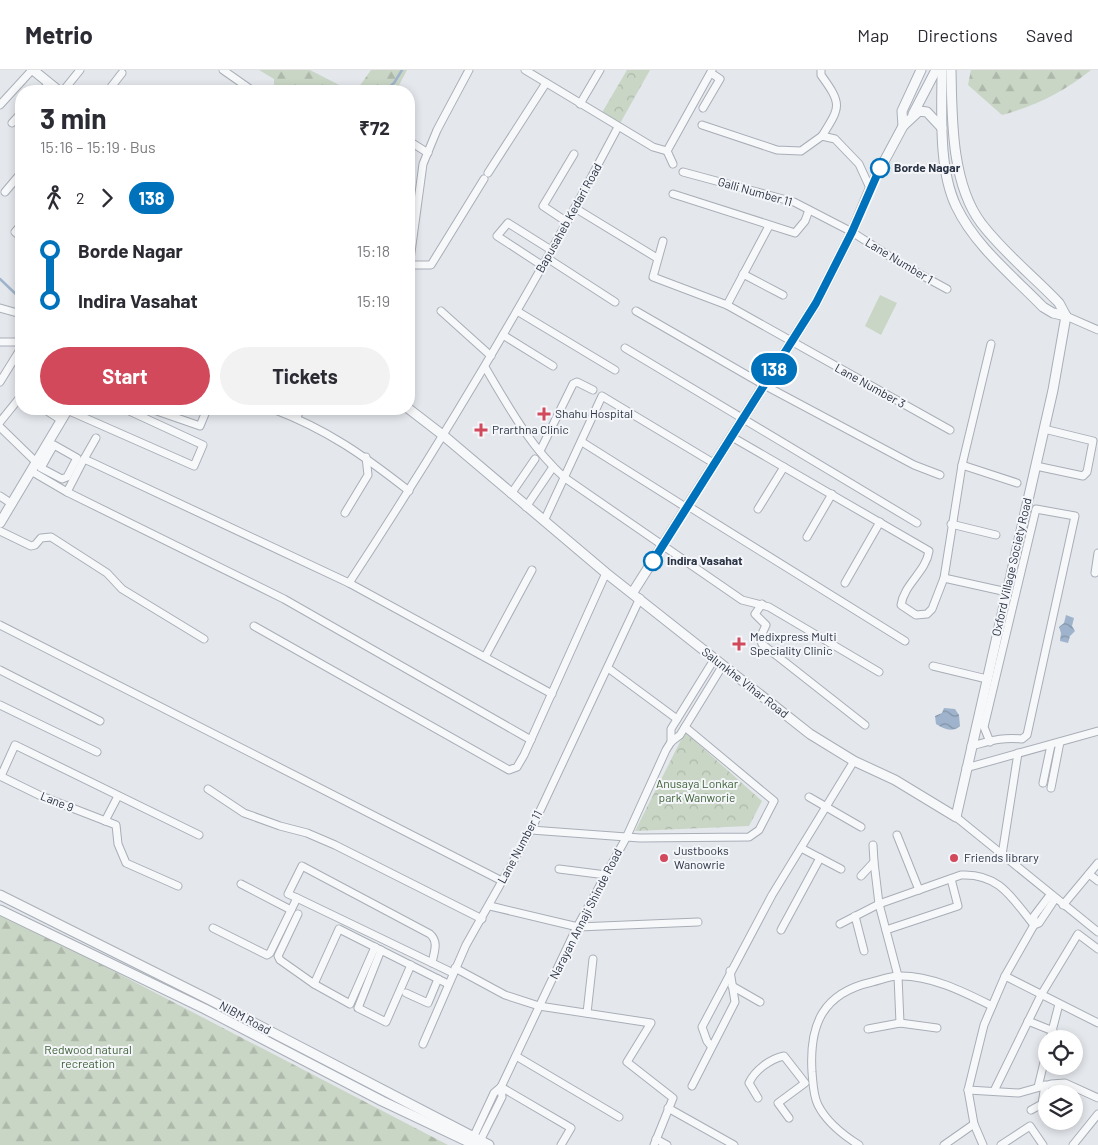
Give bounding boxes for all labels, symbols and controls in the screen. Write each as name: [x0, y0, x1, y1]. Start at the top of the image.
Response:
text: Metrio: [25, 20, 93, 49]
text: Map: [857, 24, 889, 46]
text: Directions: [917, 24, 998, 46]
text: Saved: [1026, 24, 1073, 46]
text: 3 min: [40, 101, 107, 135]
text: ₹72: [359, 116, 390, 139]
text: 15:16 – 15:19 · Bus: [40, 137, 156, 156]
marker: Borde Nagar: [870, 158, 890, 178]
street label: Bapusaheb Kedari Road: [532, 160, 604, 275]
place label: Borde Nagar: [894, 160, 961, 174]
street label: Galli Number 11: [716, 174, 794, 208]
icon: walk: [40, 184, 68, 212]
icon: forward: [93, 184, 121, 212]
text: 138: [139, 187, 164, 209]
text: 2: [76, 188, 85, 207]
street label: Lane Number 1: [863, 234, 936, 286]
text: Borde Nagar: [78, 239, 183, 262]
text: 15:18: [357, 241, 390, 260]
text: Indira Vasahat: [78, 289, 198, 312]
text: 15:19: [357, 291, 390, 310]
button: Start: [40, 347, 210, 405]
button: Tickets: [220, 347, 390, 405]
line badge: 138: [745, 353, 803, 385]
text: 138: [761, 358, 787, 380]
street label: Lane Number 3: [833, 360, 908, 410]
place label: Shahu Hospital: [555, 406, 633, 420]
marker: Shahu Hospital: [537, 407, 551, 421]
place label: Prarthna Clinic: [492, 422, 569, 436]
marker: Prarthna Clinic: [474, 423, 488, 437]
street label: Oxford Village Society Road: [988, 496, 1034, 637]
marker: Indira Vasahat: [643, 551, 663, 571]
place label: Indira Vasahat: [667, 553, 743, 567]
place label: Medixpress Multi Speciality Clinic: [750, 629, 837, 657]
marker: Medixpress Multi Speciality Clinic: [732, 637, 746, 651]
street label: Salunkhe Vihar Road: [700, 644, 792, 720]
park label: Anusaya Lonkar park Wanworie: [656, 776, 739, 804]
street label: Lane 9: [39, 788, 76, 814]
street label: Lane Number 11: [494, 808, 544, 885]
place label: Justbooks Wanowrie: [674, 843, 729, 871]
street label: Narayan Annaji Shinde Road: [546, 846, 624, 981]
place label: Friends library: [964, 850, 1039, 864]
marker: Justbooks Wanowrie: [658, 852, 670, 864]
marker: Friends library: [948, 852, 960, 864]
street label: NIBM Road: [217, 998, 274, 1037]
map controls: [1038, 1030, 1083, 1130]
button: locate: [1038, 1030, 1083, 1075]
park label: Redwood natural recreation: [44, 1042, 132, 1070]
button: layers: [1038, 1085, 1083, 1130]

